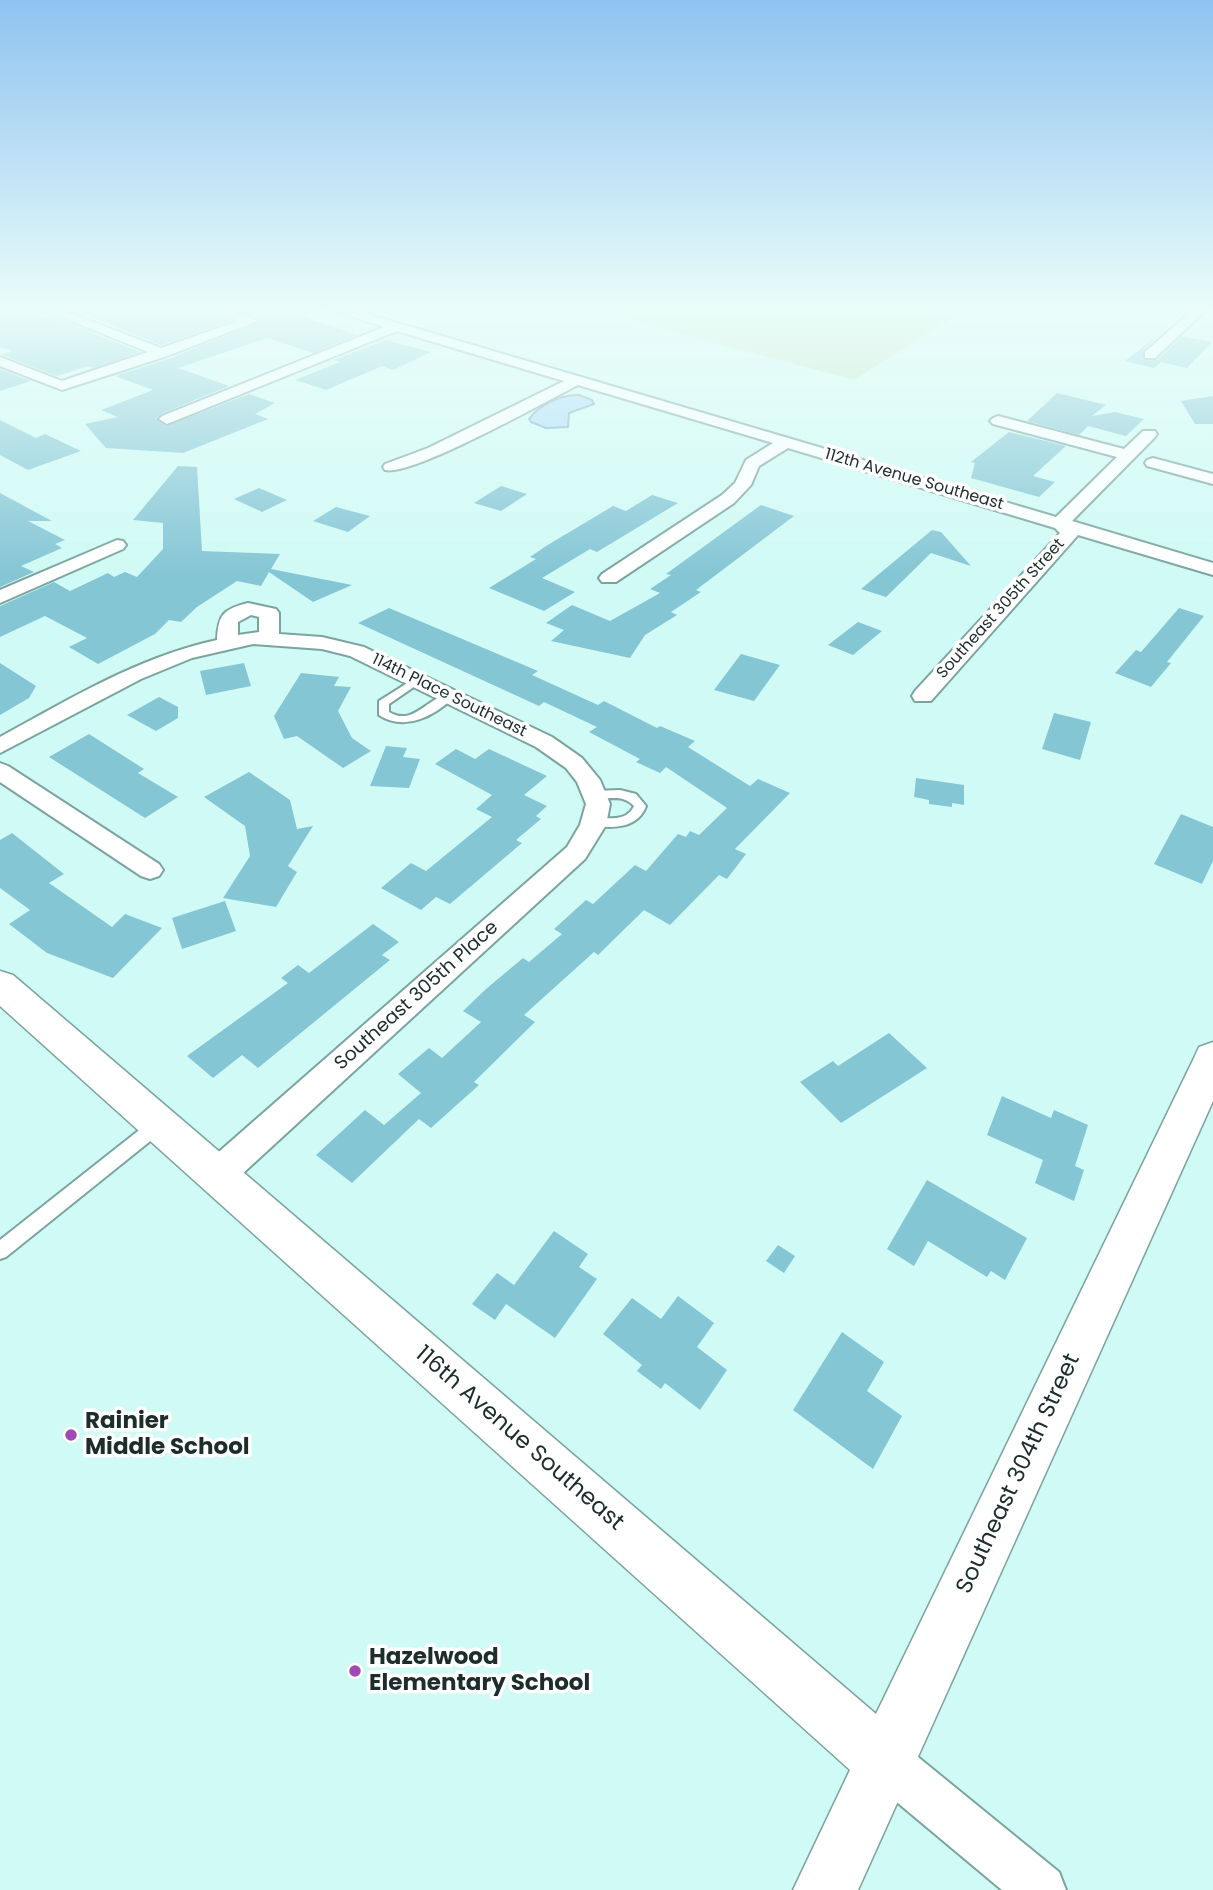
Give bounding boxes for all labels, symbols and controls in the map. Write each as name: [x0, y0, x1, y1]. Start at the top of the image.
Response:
street label: 112th Avenue Southeast: [822, 445, 1006, 515]
street label: Southeast 305th Street: [933, 535, 1069, 683]
street label: 114th Place Southeast: [369, 650, 529, 742]
street label: Southeast 305th Place: [331, 917, 503, 1075]
street label: 116th Avenue Southeast: [409, 1341, 629, 1537]
street label: Southeast 304th Street: [951, 1350, 1087, 1598]
place label: Rainier Middle School: [85, 1408, 250, 1462]
marker: Rainier Middle School: [63, 1427, 79, 1443]
place label: Hazelwood Elementary School: [369, 1644, 590, 1698]
marker: Hazelwood Elementary School: [347, 1663, 363, 1679]

